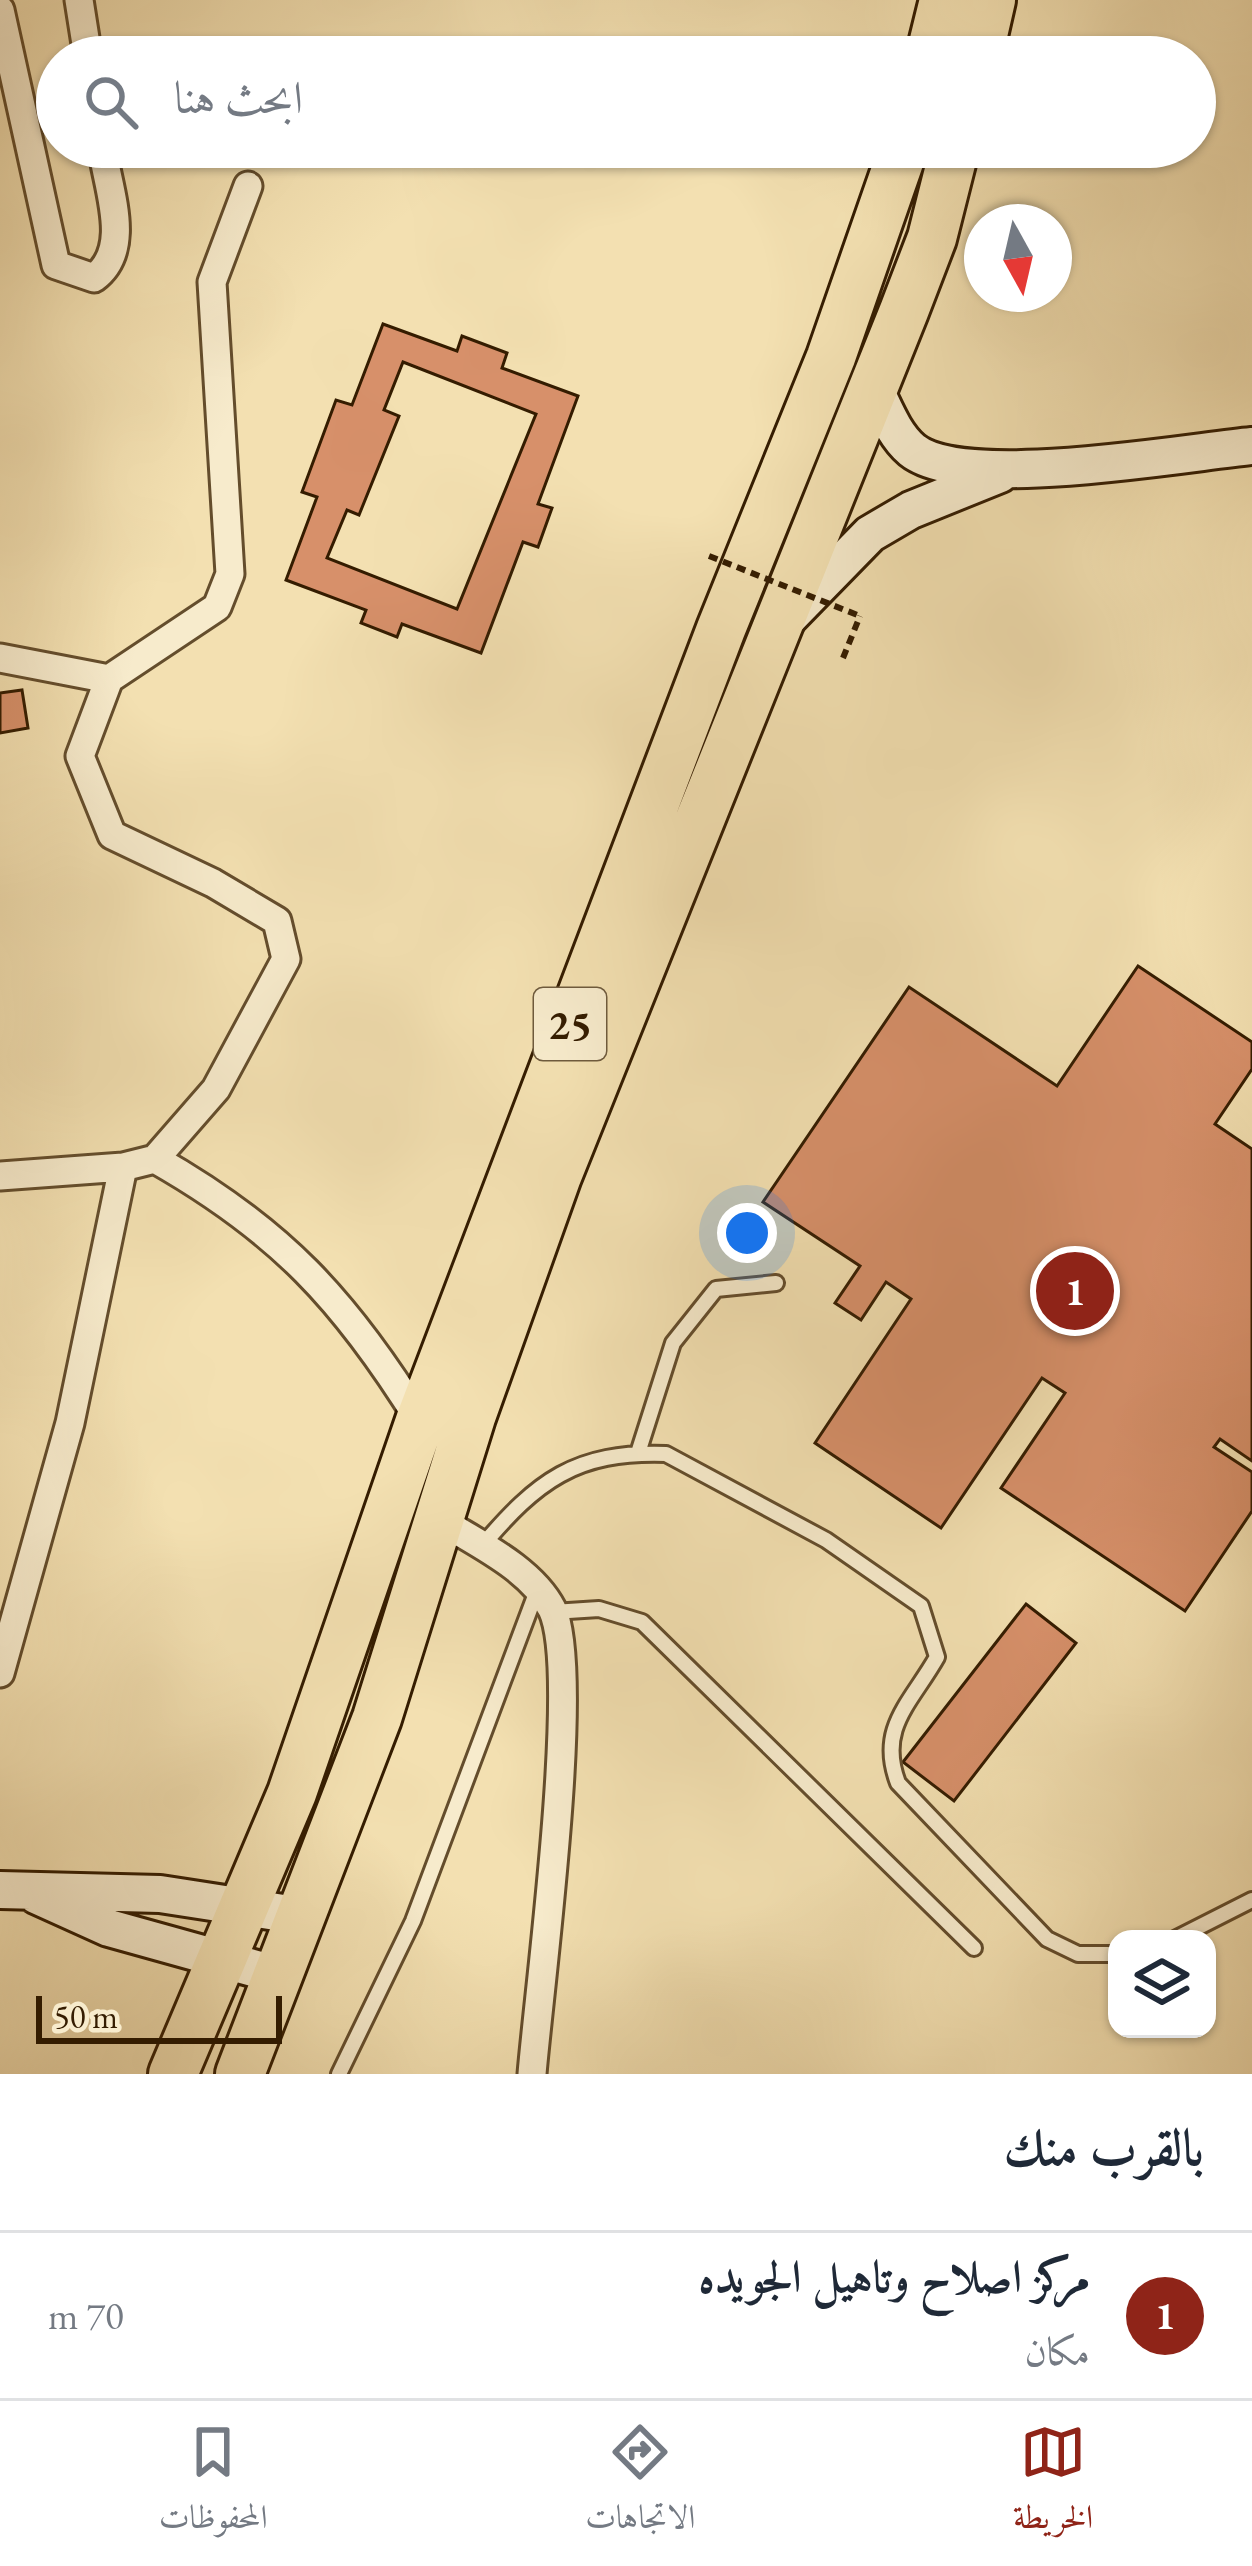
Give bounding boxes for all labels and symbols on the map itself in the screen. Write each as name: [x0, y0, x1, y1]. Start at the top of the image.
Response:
north arrow: [964, 204, 1072, 312]
road number: 25: [534, 988, 606, 1060]
your location: [717, 1203, 777, 1263]
pin: 1: [1036, 1246, 1114, 1336]
scale bar: [36, 1990, 282, 2043]

